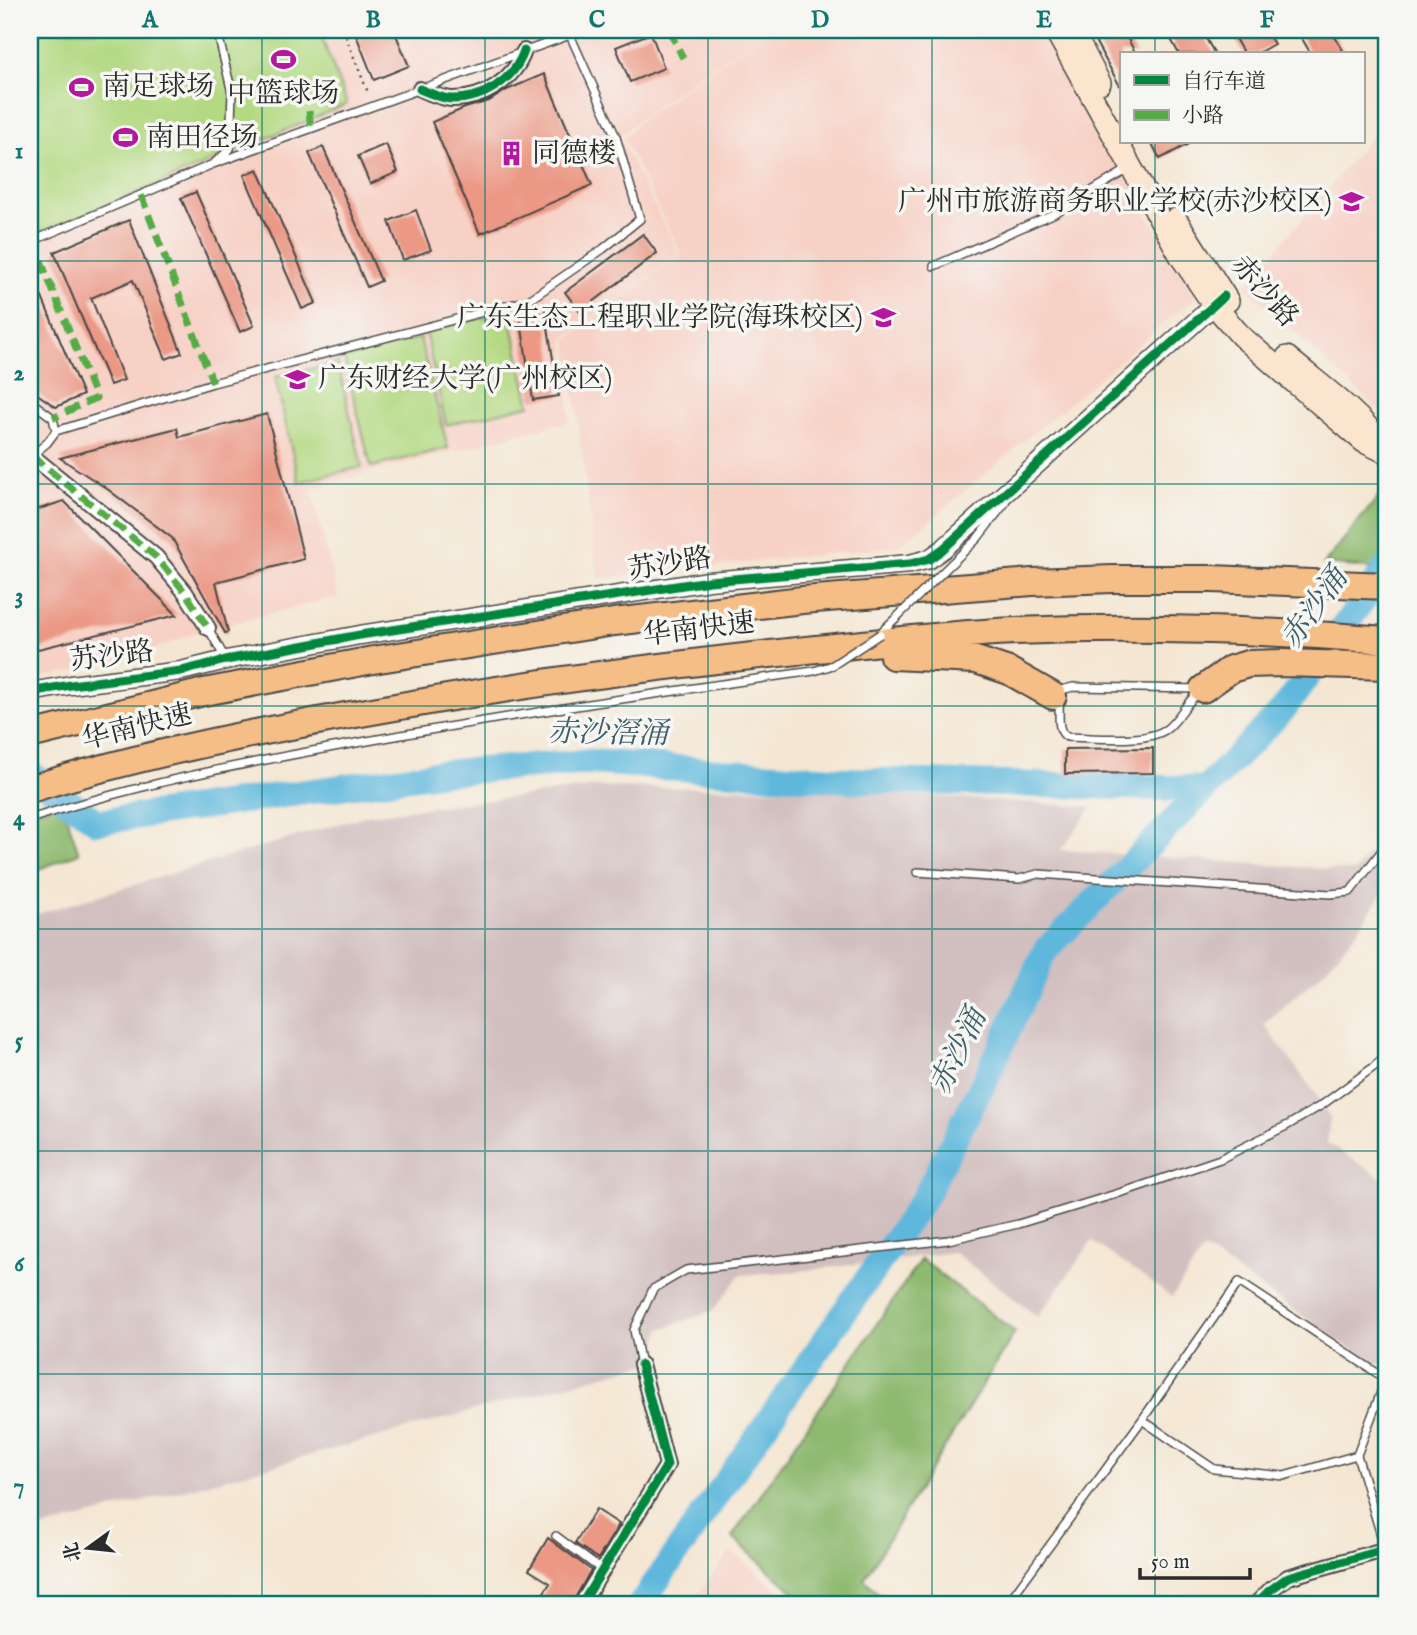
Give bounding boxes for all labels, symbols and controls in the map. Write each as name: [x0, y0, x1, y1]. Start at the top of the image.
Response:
text: A: [141, 6, 159, 35]
text: B: [365, 6, 381, 35]
text: C: [589, 6, 606, 35]
text: D: [811, 6, 829, 35]
text: E: [1036, 6, 1052, 35]
text: F: [1260, 6, 1275, 35]
sports icon: 中篮球场: [269, 46, 297, 74]
legend: [1120, 52, 1364, 144]
text: 自行车道: [1182, 69, 1266, 96]
place label: 南足球场: [102, 70, 214, 105]
sports icon: 南足球场: [68, 73, 96, 101]
place label: 中篮球场: [227, 77, 339, 112]
text: 小路: [1182, 103, 1224, 130]
place label: 南田径场: [146, 121, 258, 156]
sports icon: 南田径场: [112, 124, 140, 152]
text: 1: [15, 137, 23, 166]
place label: 同德楼: [532, 137, 616, 172]
building icon: 同德楼: [498, 140, 526, 168]
place label: 广州市旅游商务职业学校(赤沙校区): [898, 185, 1332, 220]
school or university icon: 广州市旅游商务职业学校(赤沙校区): [1338, 188, 1366, 216]
street label: 赤沙路: [1223, 249, 1305, 335]
place label: 广东生态工程职业学院(海珠校区): [457, 301, 863, 336]
school or university icon: 广东生态工程职业学院(海珠校区): [869, 304, 897, 332]
text: 2: [14, 359, 25, 388]
place label: 广东财经大学(广州校区): [318, 362, 612, 397]
school or university icon: 广东财经大学(广州校区): [284, 365, 312, 393]
street label: 苏沙路: [626, 541, 714, 589]
water label: 赤沙涌: [1273, 559, 1359, 657]
text: 3: [15, 582, 23, 611]
street label: 华南快速: [641, 606, 757, 654]
street label: 苏沙路: [68, 635, 156, 679]
street label: 华南快速: [78, 697, 196, 759]
water label: 赤沙滘涌: [548, 714, 671, 754]
text: 4: [13, 804, 25, 833]
water label: 赤沙涌: [922, 1001, 997, 1101]
text: 5: [15, 1027, 24, 1056]
text: 6: [14, 1250, 25, 1279]
text: 7: [14, 1472, 24, 1501]
north arrow: [52, 1512, 122, 1582]
scale bar: [1140, 1537, 1251, 1581]
text: 北: [59, 1540, 88, 1564]
text: 50 m: [1151, 1549, 1190, 1576]

